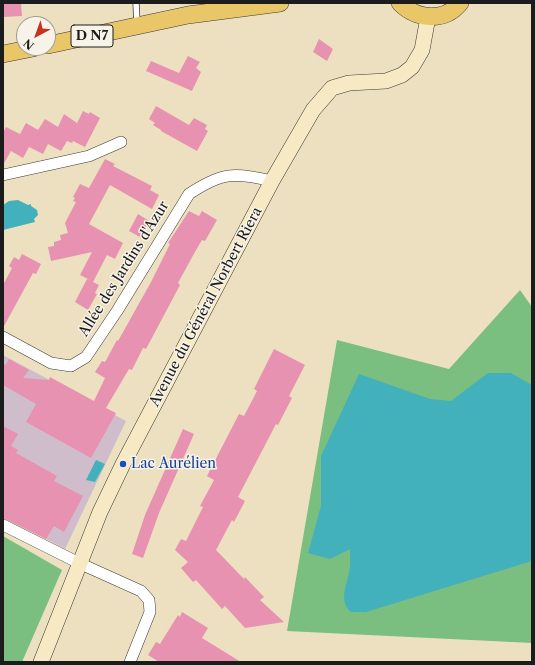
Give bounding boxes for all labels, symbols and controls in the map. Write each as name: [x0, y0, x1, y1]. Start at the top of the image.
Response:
north arrow: [16, 16, 56, 56]
road number: D N7: [71, 25, 113, 47]
text: N: [21, 36, 37, 53]
street label: Allée des Jardins d'Azur: [75, 198, 173, 340]
street label: Avenue du Général Norbert Riera: [146, 204, 266, 410]
place label: Lac Aurélien: [131, 456, 216, 472]
marker: Lac Aurélien: [118, 459, 128, 469]

